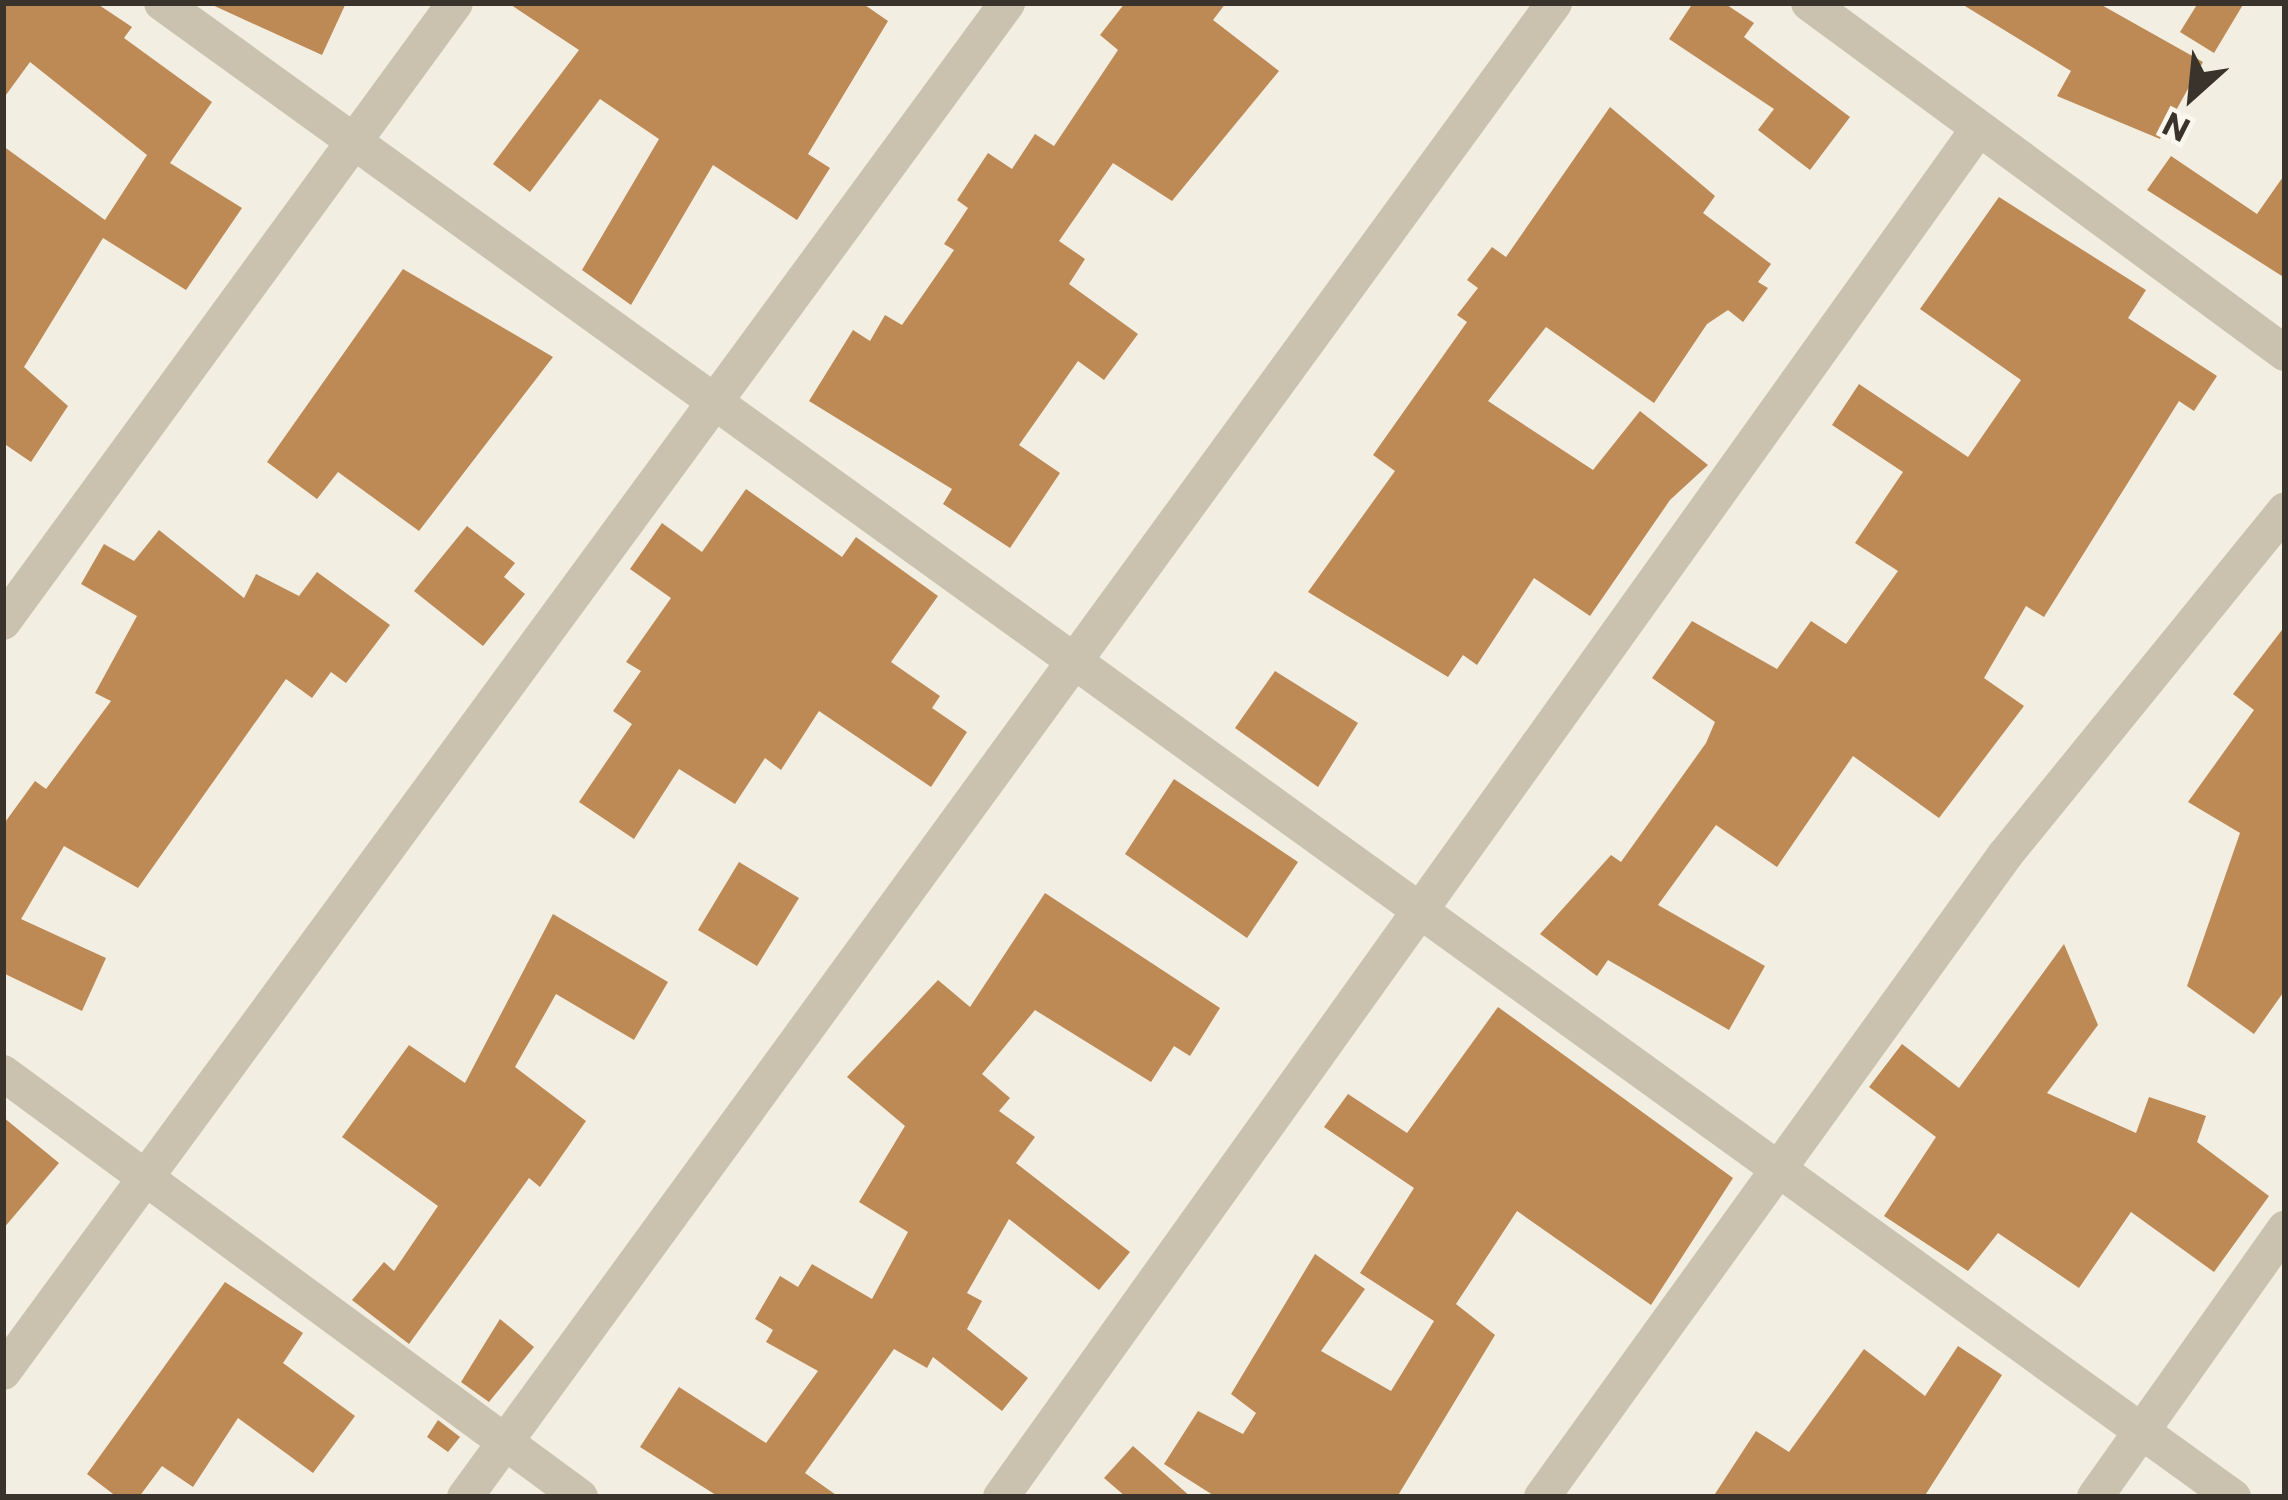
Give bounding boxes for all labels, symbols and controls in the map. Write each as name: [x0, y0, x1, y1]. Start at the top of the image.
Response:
north arrow: [2132, 36, 2252, 156]
text: N: [2155, 105, 2196, 152]

